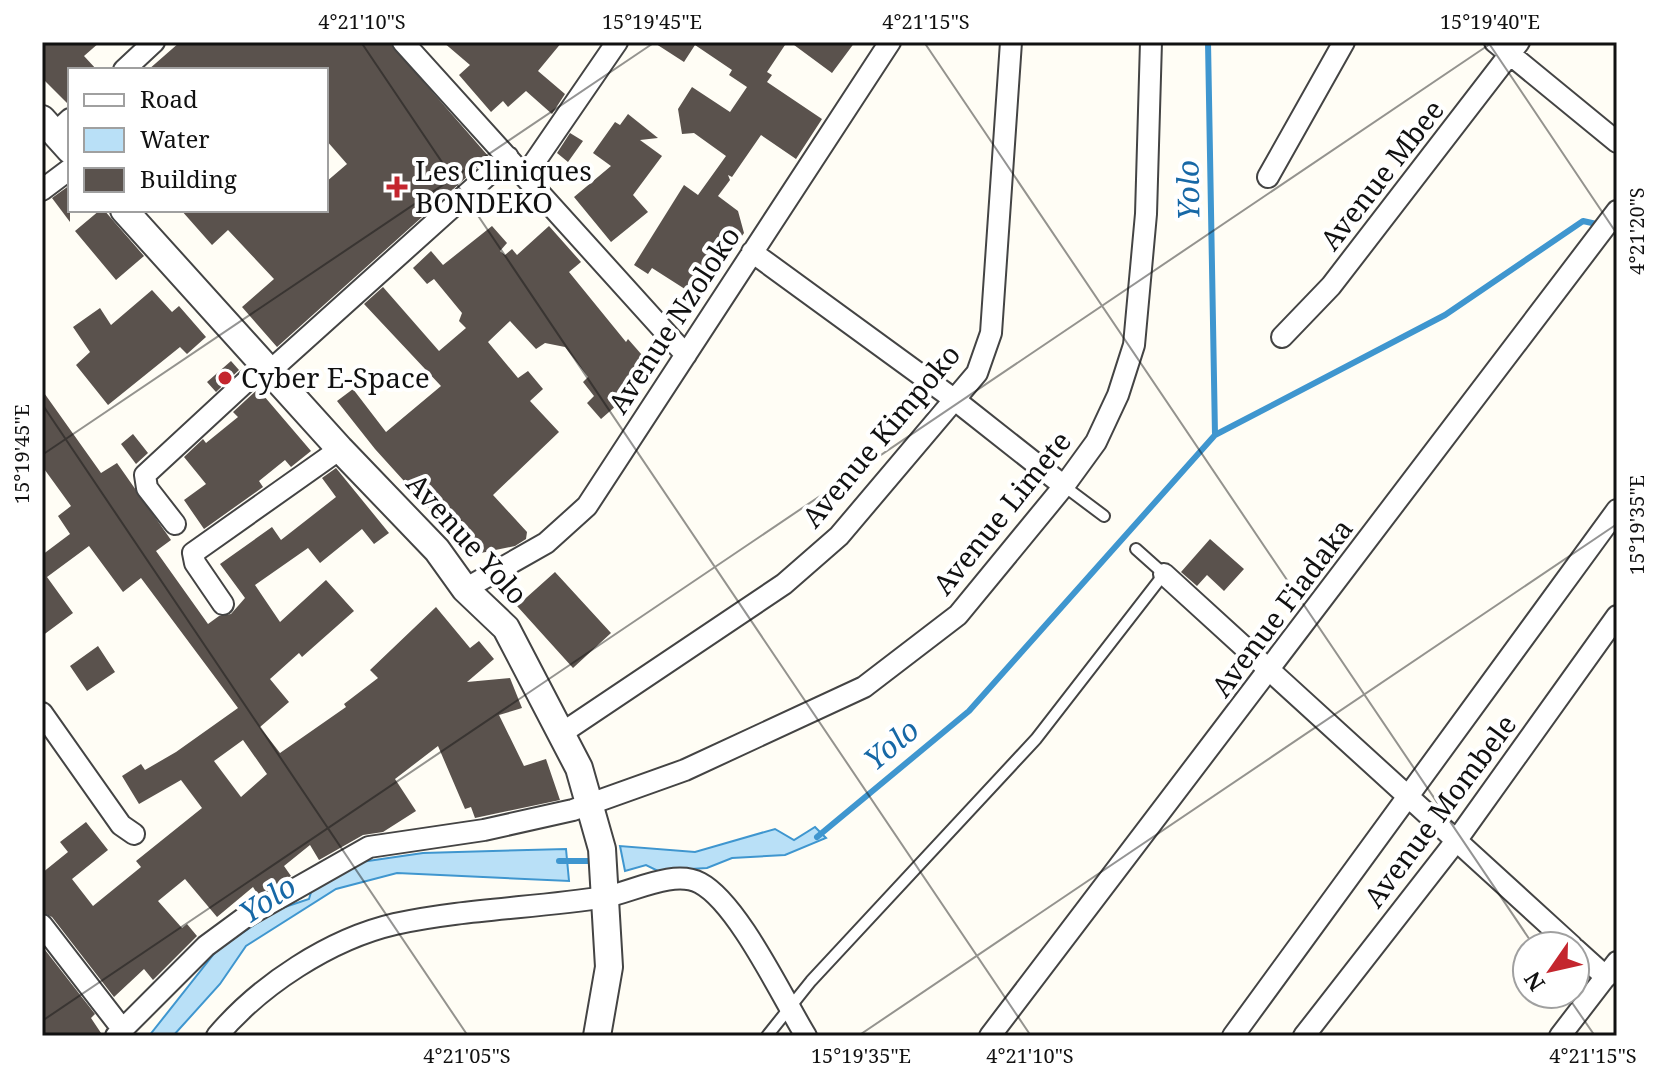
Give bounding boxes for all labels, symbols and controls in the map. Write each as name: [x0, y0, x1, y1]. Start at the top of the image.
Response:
text: 4°21'10"S: [318, 8, 406, 35]
text: 15°19'45"E: [602, 8, 702, 35]
text: 4°21'15"S: [882, 8, 970, 35]
text: 15°19'40"E: [1440, 8, 1540, 35]
legend: [68, 68, 328, 212]
text: Road: [140, 82, 198, 115]
street label: Avenue Mbee: [1311, 91, 1452, 257]
text: Water: [140, 122, 210, 155]
place label: Les Cliniques BONDEKO: [415, 151, 592, 221]
water label: Yolo: [1166, 160, 1209, 220]
text: Building: [140, 162, 237, 195]
marker: Les Cliniques BONDEKO: [386, 176, 408, 198]
text: 4°21'20"S: [1623, 187, 1650, 275]
street label: Avenue Nzoloko: [598, 219, 748, 420]
street label: Avenue Kimpoko: [792, 336, 968, 535]
place label: Cyber E-Space: [241, 358, 430, 396]
marker: Cyber E-Space: [216, 369, 234, 387]
text: 15°19'45"E: [8, 404, 35, 504]
street label: Avenue Limete: [924, 423, 1079, 602]
street label: Avenue Yolo: [399, 465, 537, 612]
text: 15°19'35"E: [1623, 475, 1650, 575]
street label: Avenue Fiadaka: [1202, 511, 1361, 704]
street label: Avenue Mombele: [1354, 706, 1524, 915]
water label: Yolo: [855, 709, 927, 779]
water label: Yolo: [231, 865, 304, 932]
north arrow: [1511, 930, 1591, 1010]
text: N: [1516, 966, 1551, 997]
text: 4°21'05"S: [423, 1042, 511, 1069]
text: 15°19'35"E: [811, 1042, 911, 1069]
text: 4°21'10"S: [986, 1042, 1074, 1069]
text: 4°21'15"S: [1549, 1042, 1637, 1069]

